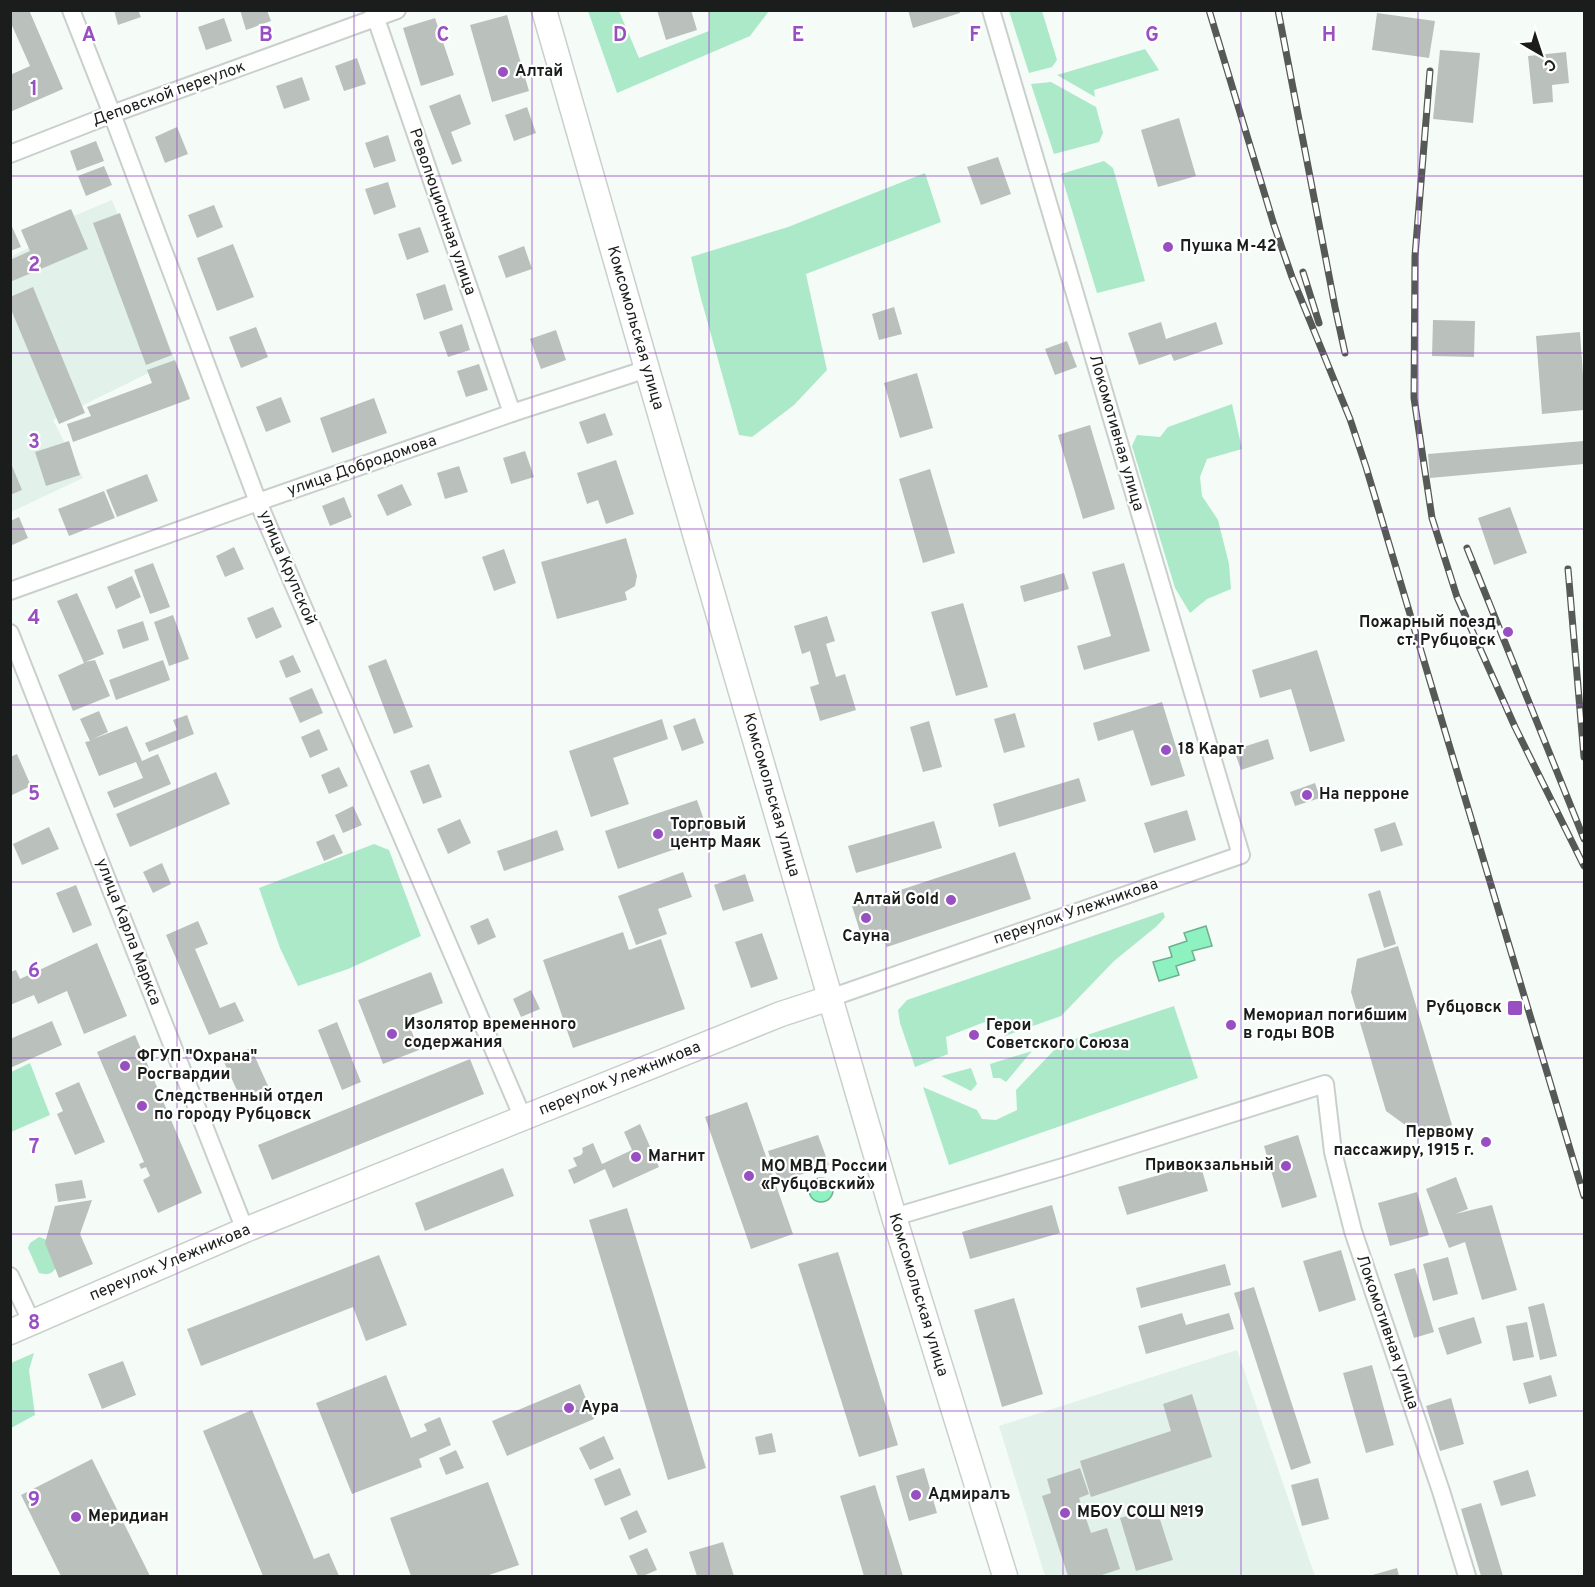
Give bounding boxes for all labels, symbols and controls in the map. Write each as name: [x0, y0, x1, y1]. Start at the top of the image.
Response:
text: A: [82, 23, 96, 49]
text: B: [259, 23, 273, 49]
text: C: [437, 23, 449, 49]
text: D: [613, 23, 627, 49]
text: E: [792, 23, 804, 49]
text: F: [969, 23, 981, 49]
text: G: [1145, 23, 1159, 49]
text: H: [1322, 23, 1336, 49]
north arrow: [1511, 24, 1571, 84]
text: С: [1539, 53, 1559, 75]
street label: Деповской переулок: [90, 57, 248, 131]
place label: Алтай: [515, 62, 563, 82]
marker: Алтай: [496, 65, 510, 79]
text: 1: [30, 77, 38, 103]
street label: Революционная улица: [404, 126, 480, 298]
place label: Пушка М-42: [1180, 237, 1277, 257]
marker: Пушка М-42: [1161, 240, 1175, 254]
street label: Комсомольская улица: [602, 244, 668, 412]
text: 2: [28, 253, 40, 279]
street label: Локомотивная улица: [1084, 352, 1148, 514]
text: 3: [28, 430, 40, 456]
street label: улица Добродомова: [285, 431, 439, 501]
street label: улица Крупской: [254, 508, 320, 628]
text: 4: [28, 606, 40, 632]
place label: Пожарный поезд ст. Рубцовск: [1359, 613, 1496, 651]
marker: Пожарный поезд ст. Рубцовск: [1501, 625, 1515, 639]
street label: Комсомольская улица: [738, 711, 804, 879]
place label: 18 Карат: [1178, 740, 1245, 760]
marker: 18 Карат: [1159, 743, 1173, 757]
text: 5: [28, 782, 40, 808]
place label: На перроне: [1319, 785, 1409, 805]
marker: На перроне: [1300, 788, 1314, 802]
place label: Торговый центр Маяк: [670, 815, 761, 853]
marker: Торговый центр Маяк: [651, 827, 665, 841]
street label: улица Карла Маркса: [91, 856, 165, 1008]
street label: переулок Улежникова: [991, 874, 1161, 950]
place label: Алтай Gold: [853, 890, 939, 910]
marker: Алтай Gold: [944, 893, 958, 907]
marker: Сауна: [859, 911, 873, 925]
place label: Сауна: [842, 927, 890, 947]
text: 6: [28, 959, 40, 985]
place label: Рубцовск: [1426, 998, 1502, 1018]
marker: Рубцовск: [1506, 999, 1524, 1017]
place label: Мемориал погибшим в годы ВОВ: [1243, 1006, 1407, 1044]
place label: Изолятор временного содержания: [404, 1015, 576, 1053]
place label: Герои Советского Союза: [986, 1016, 1129, 1054]
marker: Мемориал погибшим в годы ВОВ: [1224, 1018, 1238, 1032]
marker: Изолятор временного содержания: [385, 1027, 399, 1041]
marker: Герои Советского Союза: [967, 1028, 981, 1042]
street label: переулок Улежникова: [536, 1037, 704, 1121]
place label: ФГУП "Охрана" Росгвардии: [137, 1047, 257, 1085]
marker: ФГУП "Охрана" Росгвардии: [118, 1059, 132, 1073]
place label: Следственный отдел по городу Рубцовск: [154, 1087, 323, 1125]
marker: Следственный отдел по городу Рубцовск: [135, 1099, 149, 1113]
place label: Первому пассажиру, 1915 г.: [1334, 1123, 1474, 1161]
text: 7: [29, 1135, 39, 1161]
marker: Первому пассажиру, 1915 г.: [1479, 1135, 1493, 1149]
place label: Магнит: [648, 1147, 705, 1167]
marker: Магнит: [629, 1150, 643, 1164]
place label: Привокзальный: [1145, 1156, 1274, 1176]
place label: МО МВД России «Рубцовский»: [761, 1157, 887, 1195]
marker: Привокзальный: [1279, 1159, 1293, 1173]
marker: МО МВД России «Рубцовский»: [742, 1169, 756, 1183]
street label: Комсомольская улица: [884, 1211, 952, 1379]
street label: переулок Улежникова: [86, 1220, 254, 1306]
street label: Локомотивная улица: [1351, 1252, 1423, 1412]
text: 8: [28, 1311, 40, 1337]
place label: Аура: [581, 1398, 619, 1418]
marker: Аура: [562, 1401, 576, 1415]
place label: Адмиралъ: [928, 1485, 1010, 1505]
text: 9: [28, 1488, 40, 1514]
marker: Адмиралъ: [909, 1488, 923, 1502]
place label: МБОУ СОШ №19: [1077, 1503, 1204, 1523]
marker: МБОУ СОШ №19: [1058, 1506, 1072, 1520]
place label: Меридиан: [88, 1507, 169, 1527]
marker: Меридиан: [69, 1510, 83, 1524]

